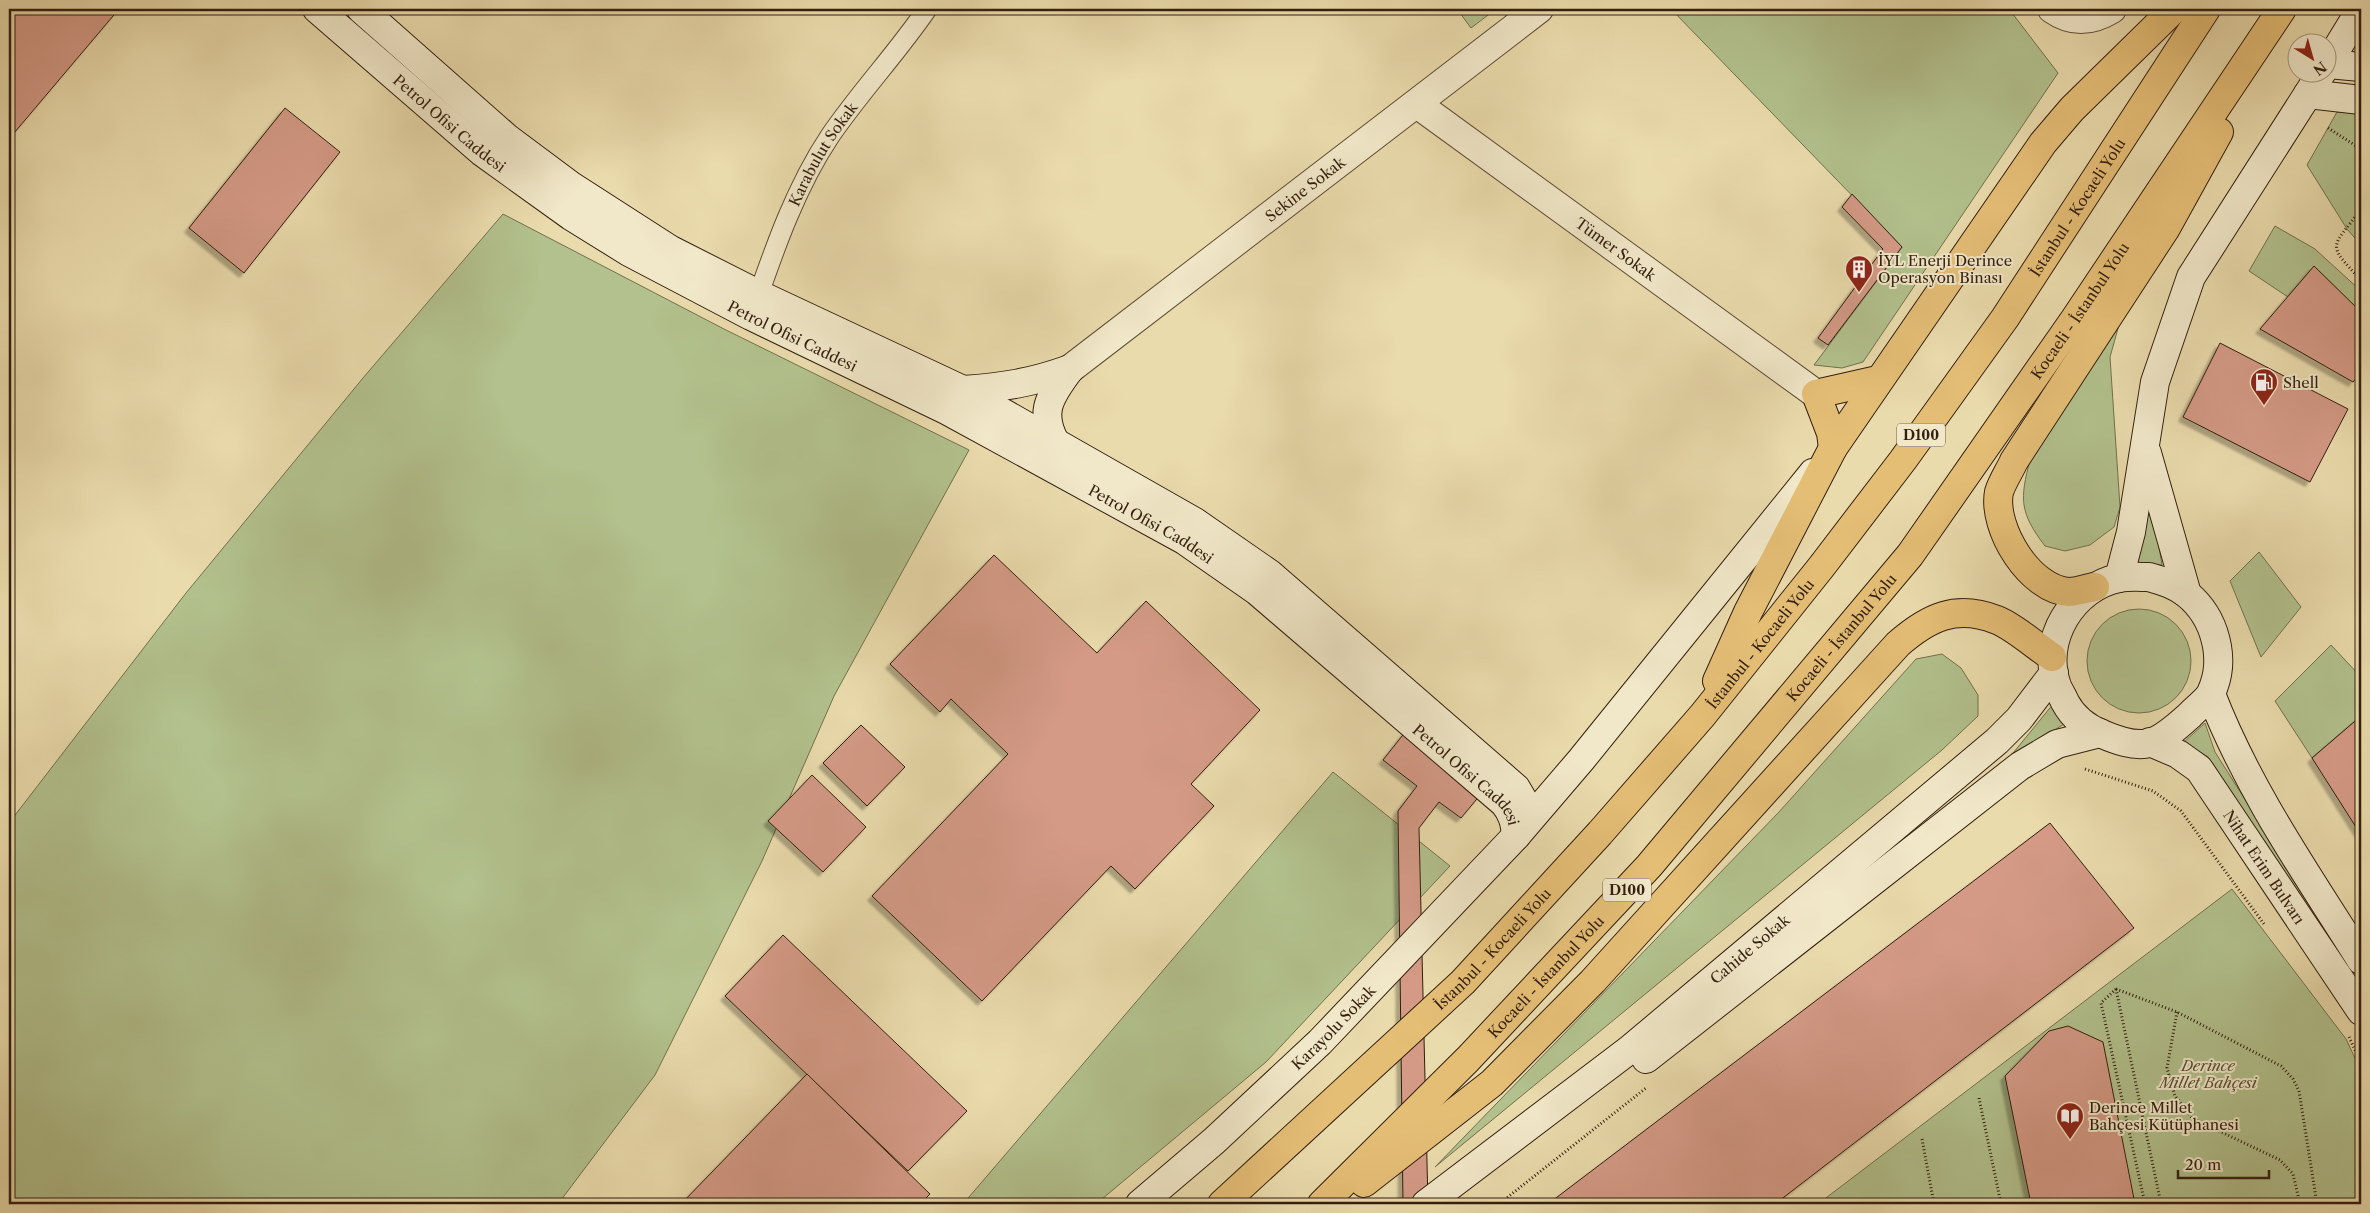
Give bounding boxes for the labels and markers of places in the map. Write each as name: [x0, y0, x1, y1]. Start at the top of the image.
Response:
place label: İYL Enerji Derince Operasyon Binası: [1878, 251, 2012, 287]
building icon: İYL Enerji Derince Operasyon Binası: [1844, 254, 1874, 293]
fuel station icon: Shell: [2249, 367, 2279, 406]
place label: Shell: [2283, 373, 2319, 392]
place label: Derince Millet Bahçesi Kütüphanesi: [2089, 1098, 2239, 1134]
library icon: Derince Millet Bahçesi Kütüphanesi: [2055, 1101, 2085, 1140]

